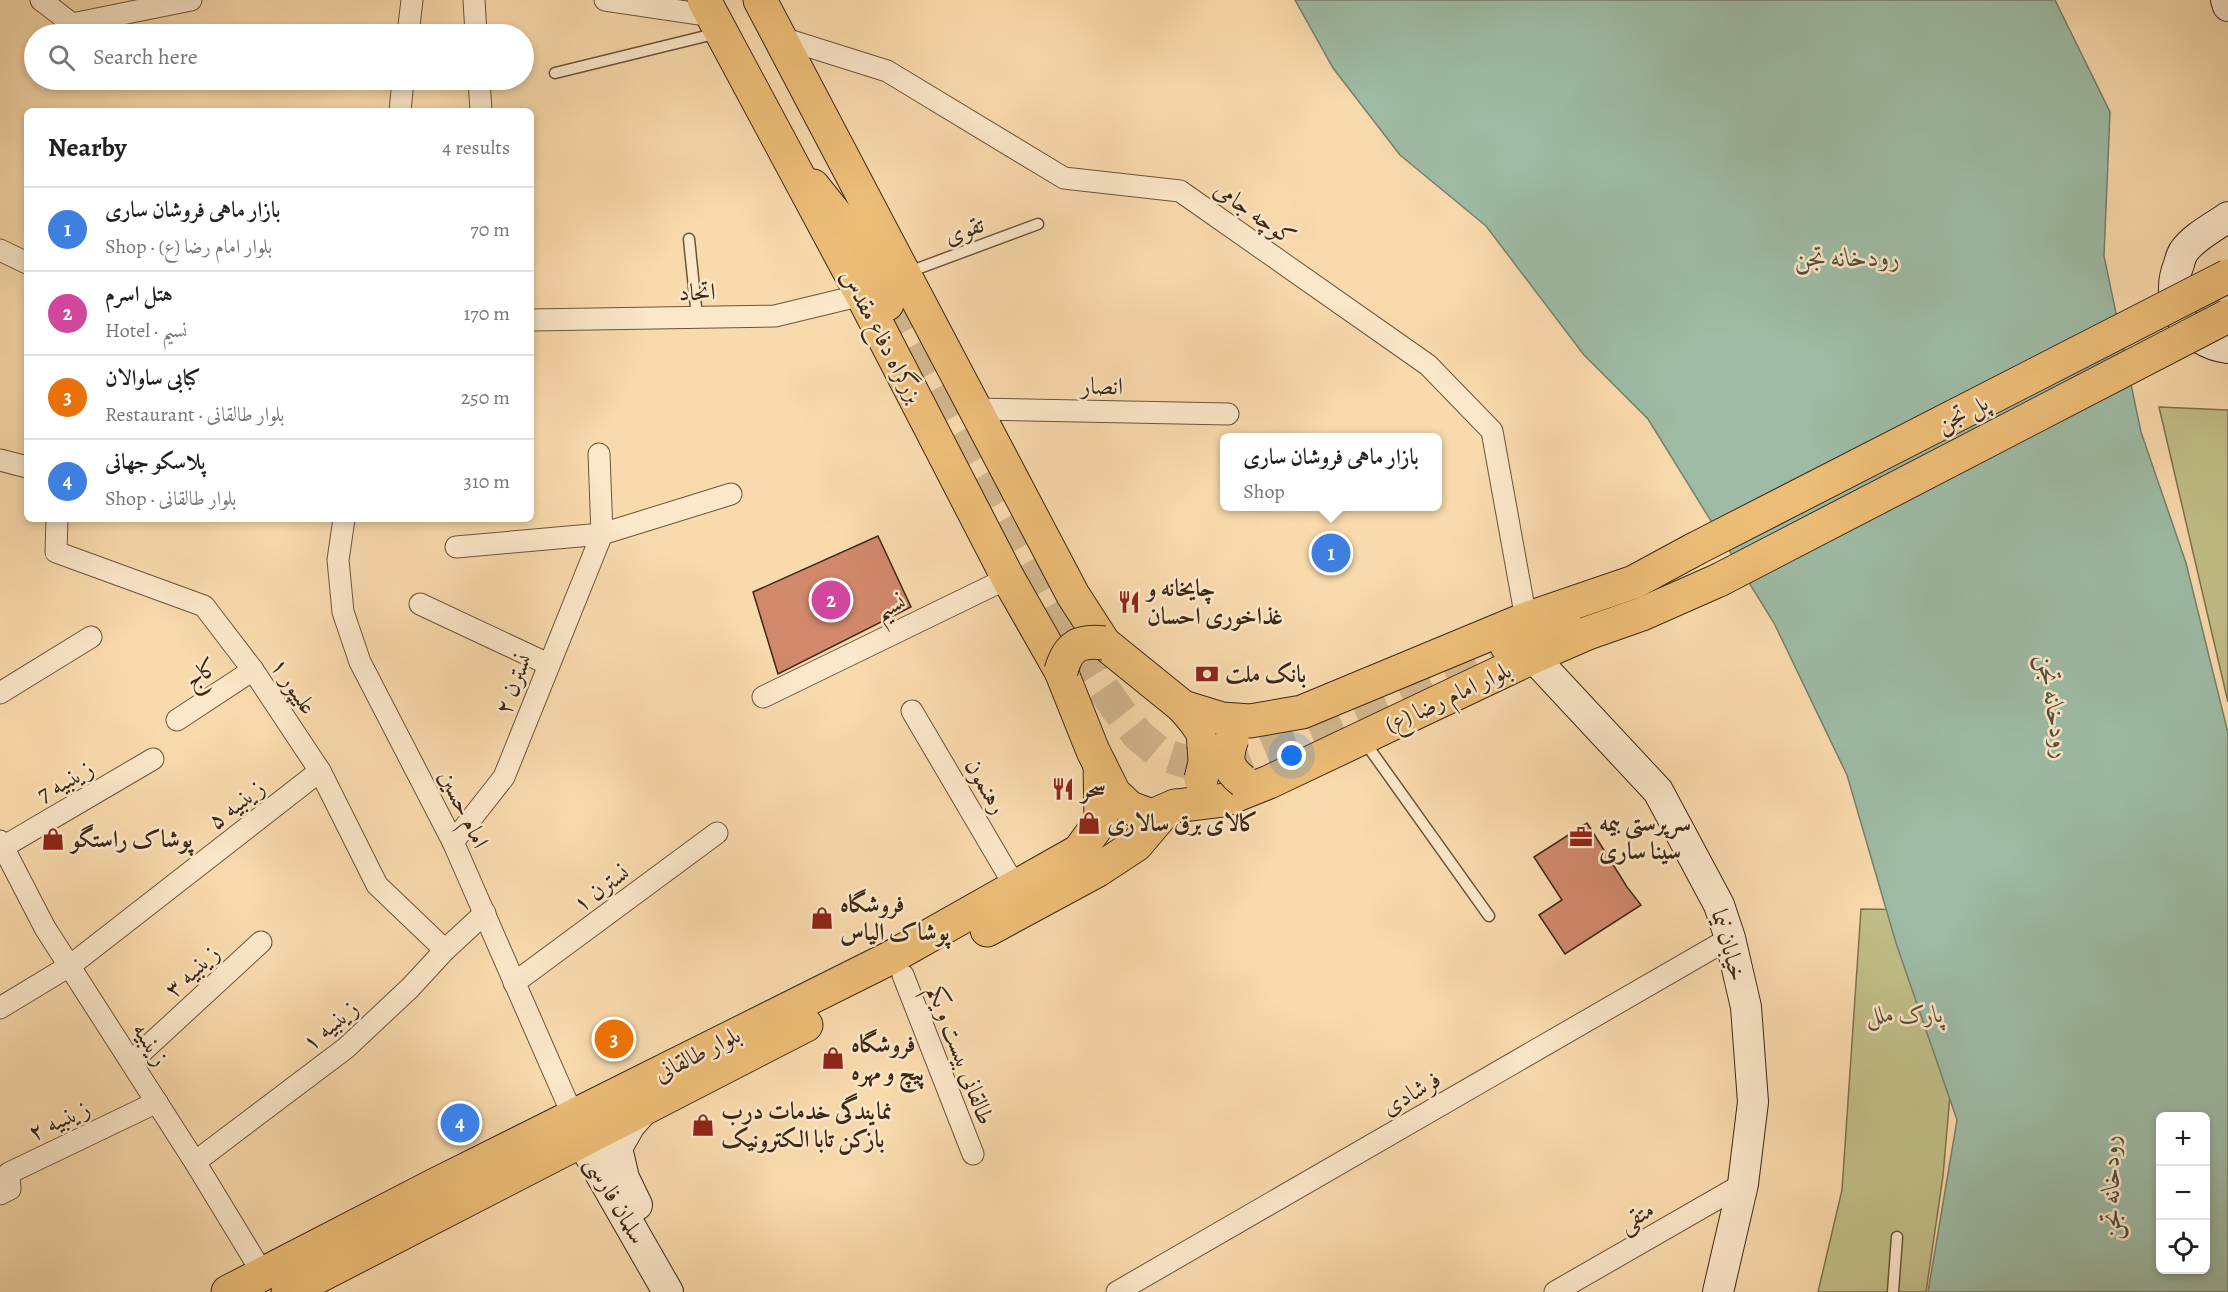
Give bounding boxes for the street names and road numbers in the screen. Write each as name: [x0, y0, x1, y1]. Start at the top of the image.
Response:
street label: کوچه جامی: [1207, 173, 1302, 254]
street label: تقوی: [940, 208, 989, 252]
street label: بزرگراه دفاع مقدس: [830, 263, 931, 411]
street label: اتحاد: [678, 276, 716, 308]
street label: انصار: [1079, 370, 1123, 402]
street label: پل تجن: [1930, 386, 1995, 441]
street label: نسیم: [869, 585, 914, 634]
street label: نسترن ۲: [487, 649, 539, 719]
street label: کاج: [178, 650, 227, 700]
street label: علیپور ۱: [263, 651, 325, 721]
street label: بلوار امام رضا (ع): [1380, 654, 1519, 745]
street label: زینبیه 7: [31, 752, 99, 810]
street label: رهنمون: [957, 752, 1015, 820]
street label: امام حسین: [427, 765, 497, 856]
street label: زینبیه ۵: [201, 772, 271, 836]
street label: نسترن ۱: [566, 857, 636, 919]
street label: خیابان نیما: [1703, 905, 1755, 985]
street label: زینبیه ۳: [157, 937, 227, 1005]
street label: طالقانی بیست و یکم: [914, 981, 1002, 1131]
street label: زینبیه ۱: [295, 992, 365, 1058]
street label: زینبیه: [125, 1016, 177, 1072]
street label: بلوار طالقانی: [648, 1019, 746, 1089]
street label: فرشادی: [1375, 1063, 1447, 1123]
street label: زینبیه ۲: [23, 1092, 95, 1148]
street label: سلمان فارسی: [577, 1150, 654, 1250]
street label: متقی: [1612, 1193, 1660, 1240]

